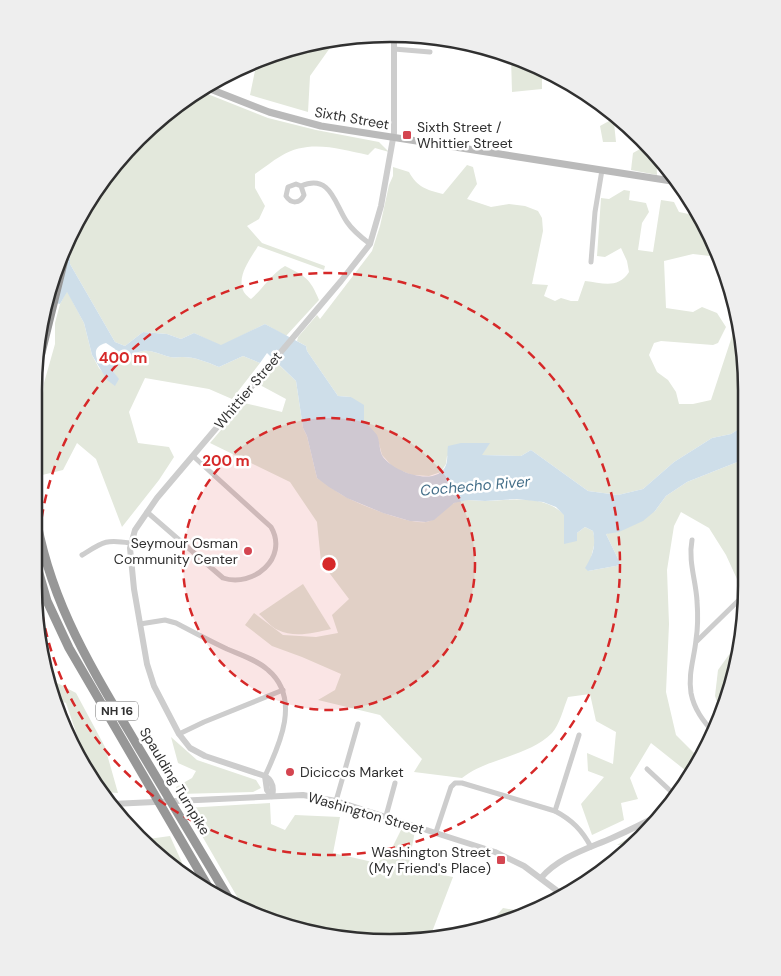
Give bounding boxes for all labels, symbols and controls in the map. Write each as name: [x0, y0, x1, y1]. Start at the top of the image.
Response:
street label: Sixth Street: [313, 103, 391, 133]
place label: Sixth Street / Whittier Street: [417, 118, 513, 152]
marker: Sixth Street / Whittier Street: [401, 129, 413, 141]
text: 400 m: [99, 348, 147, 368]
street label: Whittier Street: [210, 348, 286, 432]
text: 200 m: [202, 451, 250, 471]
water label: Cochecho River: [419, 471, 531, 501]
place label: Seymour Osman Community Center: [114, 534, 238, 568]
marker: Seymour Osman Community Center: [242, 545, 254, 557]
centre of rings: [320, 555, 338, 573]
road number: NH 16: [96, 701, 138, 720]
street label: Spaulding Turnpike: [136, 724, 214, 838]
place label: Diciccos Market: [300, 763, 404, 781]
marker: Diciccos Market: [284, 766, 296, 778]
street label: Washington Street: [306, 788, 426, 838]
place label: Washington Street (My Friend's Place): [369, 843, 491, 877]
marker: Washington Street (My Friend's Place): [495, 854, 507, 866]

